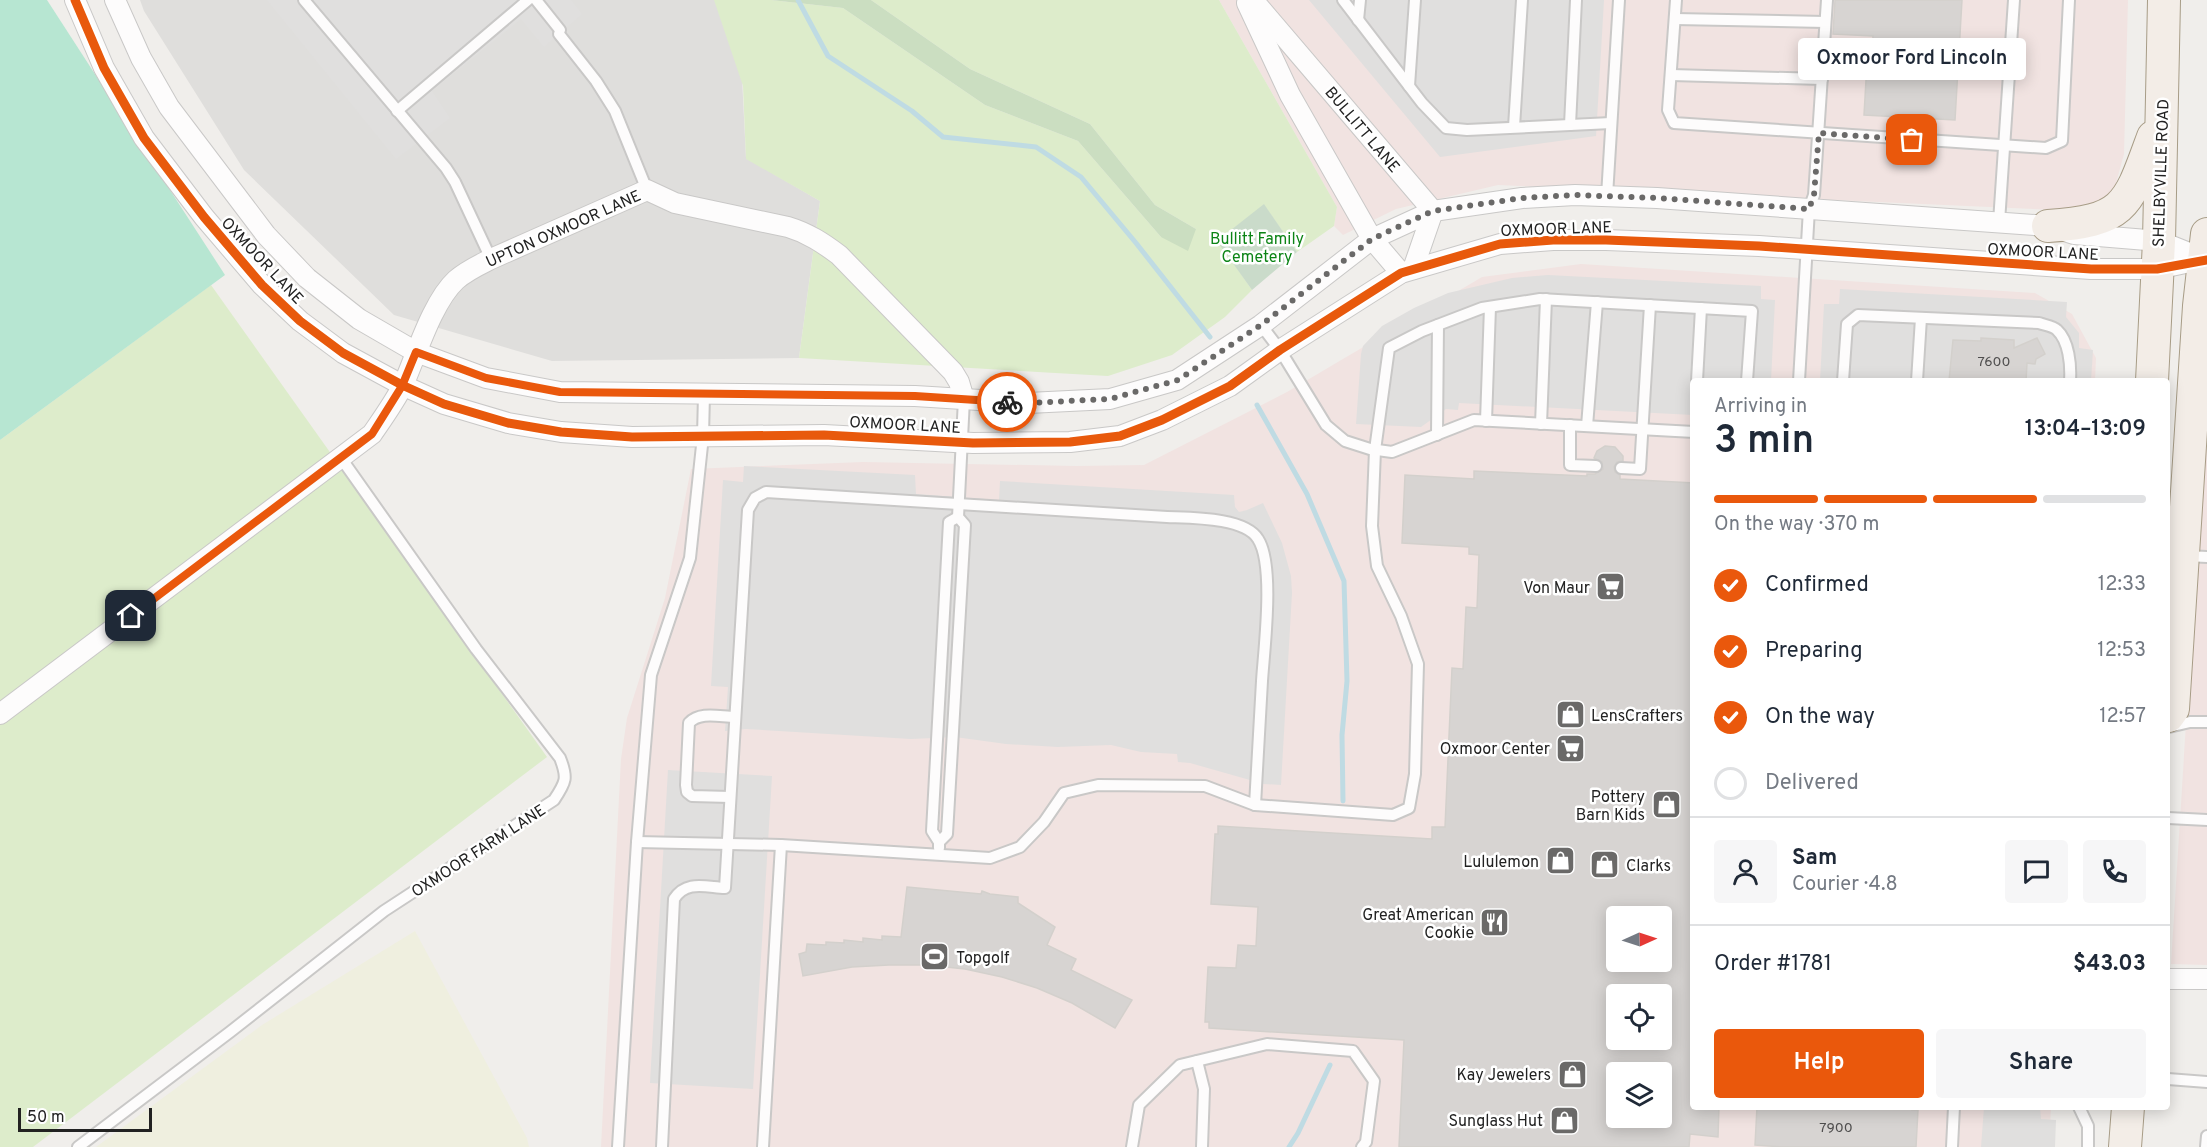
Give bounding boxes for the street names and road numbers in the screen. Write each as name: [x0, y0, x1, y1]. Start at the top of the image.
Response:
street label: BULLITT LANE: [1320, 83, 1403, 177]
street label: SHELBYVILLE ROAD: [2149, 99, 2175, 247]
street label: UPTON OXMOOR LANE: [483, 187, 645, 273]
street label: OXMOOR LANE: [216, 214, 307, 309]
street label: OXMOOR LANE: [1500, 218, 1612, 242]
street label: OXMOOR LANE: [1987, 240, 2099, 266]
street label: OXMOOR LANE: [849, 413, 961, 439]
street label: OXMOOR FARM LANE: [408, 801, 550, 903]

